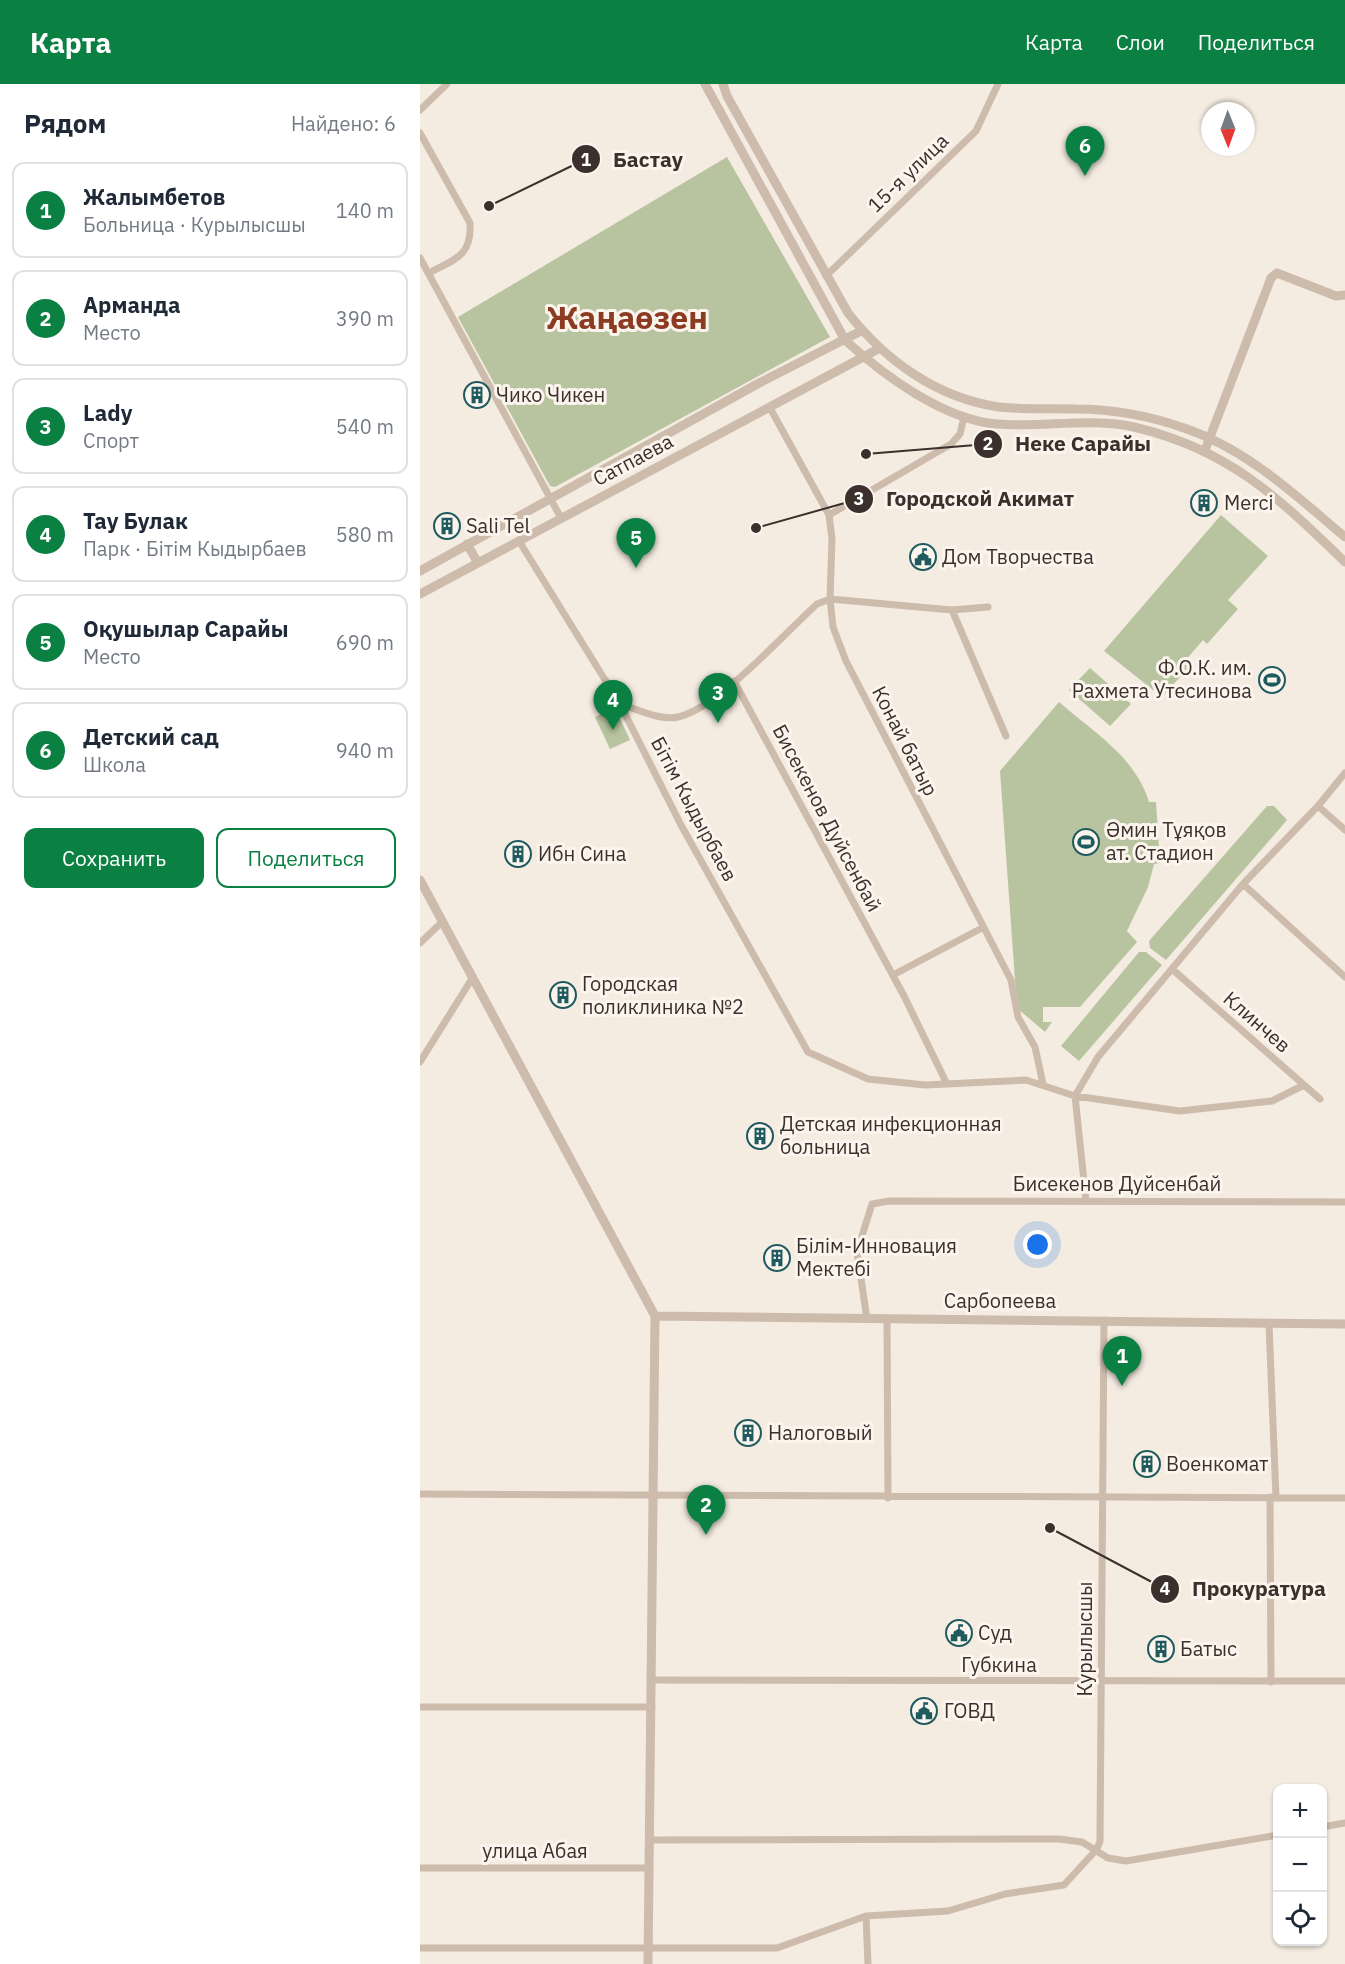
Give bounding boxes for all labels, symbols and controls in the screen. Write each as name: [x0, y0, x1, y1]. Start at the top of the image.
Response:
text: Карта: [30, 24, 111, 61]
text: Карта: [1025, 28, 1083, 56]
text: Слои: [1116, 28, 1165, 56]
text: Поделиться: [1198, 28, 1315, 56]
north arrow: [1201, 102, 1255, 156]
text: Рядом: [24, 106, 106, 140]
text: Найдено: 6: [291, 110, 396, 137]
pin: 6: [1066, 126, 1104, 176]
street label: 15-я улица: [861, 127, 954, 218]
callout: Бастау: [571, 140, 695, 179]
text: Бастау: [613, 145, 684, 173]
text: 1: [581, 148, 592, 171]
text: Жалымбетов: [83, 182, 225, 211]
text: 1: [40, 197, 52, 224]
text: 140 m: [336, 197, 394, 224]
text: Больница · Курылысшы: [83, 211, 306, 238]
text: Арманда: [83, 290, 180, 319]
district label: Жаңаөзен: [546, 296, 708, 338]
text: 2: [40, 305, 52, 332]
text: 390 m: [336, 305, 394, 332]
text: Место: [83, 319, 141, 346]
building icon: Чико Чикен: [462, 380, 492, 410]
place label: Чико Чикен: [496, 381, 605, 408]
text: Lady: [83, 398, 132, 427]
text: 3: [40, 413, 52, 440]
text: 540 m: [336, 413, 394, 440]
callout: Неке Сарайы: [973, 424, 1163, 463]
text: Спорт: [83, 427, 139, 454]
street label: Сатпаева: [588, 427, 678, 492]
text: Неке Сарайы: [1015, 429, 1151, 457]
text: 2: [983, 432, 993, 455]
callout: Городской Акимат: [844, 480, 1086, 519]
text: Городской Акимат: [886, 484, 1074, 512]
text: 3: [854, 487, 864, 510]
building icon: Merci: [1189, 488, 1219, 518]
place label: Merci: [1224, 489, 1274, 516]
text: Тау Булак: [83, 506, 188, 535]
building icon: Sali Tel: [432, 511, 462, 541]
place label: Sali Tel: [466, 512, 530, 539]
pin: 5: [616, 518, 656, 568]
text: 4: [40, 521, 52, 548]
text: 580 m: [336, 521, 394, 548]
text: Парк · Бiтiм Кыдырбаев: [83, 535, 307, 562]
public building icon: Дом Творчества: [908, 542, 938, 572]
place label: Дом Творчества: [942, 543, 1094, 570]
text: Оқушылар Сарайы: [83, 614, 288, 643]
text: 5: [40, 629, 52, 656]
text: 690 m: [336, 629, 394, 656]
text: Место: [83, 643, 141, 670]
place label: Ф.О.К. им. Рахмета Утесинова: [1072, 654, 1252, 704]
sports icon: Ф.О.К. им. Рахмета Утесинова: [1257, 665, 1287, 695]
pin: 3: [698, 674, 738, 723]
pin: 4: [594, 680, 632, 730]
street label: Конай батыр: [866, 681, 945, 800]
street label: Бисекенов Дуйсенбай: [767, 719, 888, 916]
text: Детский сад: [83, 722, 219, 751]
street label: Бiтiм Кыдырбаев: [645, 732, 744, 886]
text: 6: [40, 737, 52, 764]
text: 940 m: [336, 737, 394, 764]
text: Школа: [83, 751, 146, 778]
place label: Әмин Тұяқов ат. Стадион: [1106, 816, 1227, 866]
sports icon: Әмин Тұяқов ат. Стадион: [1071, 827, 1101, 857]
button: Сохранить: [24, 828, 204, 888]
button: Поделиться: [216, 828, 396, 888]
building icon: Ибн Сина: [503, 839, 533, 869]
place label: Ибн Сина: [538, 840, 627, 867]
place label: Городская поликлиника №2: [582, 970, 744, 1020]
building icon: Городская поликлиника №2: [548, 980, 578, 1010]
street label: Клинчев: [1218, 985, 1297, 1058]
place label: Детская инфекционная больница: [780, 1110, 1002, 1160]
building icon: Детская инфекционная больница: [745, 1121, 775, 1151]
street label: Бисекенов Дуйсенбай: [1013, 1170, 1221, 1197]
your location: [1023, 1230, 1052, 1259]
place label: Білім-Инновация Мектебі: [796, 1232, 957, 1282]
building icon: Білім-Инновация Мектебі: [762, 1243, 792, 1273]
street label: Сарбопеева: [944, 1287, 1057, 1314]
pin: 1: [1102, 1336, 1142, 1386]
building icon: Налоговый: [733, 1418, 763, 1448]
place label: Налоговый: [768, 1419, 872, 1446]
building icon: Военкомат: [1132, 1449, 1162, 1479]
place label: Военкомат: [1166, 1450, 1269, 1477]
pin: 2: [686, 1486, 726, 1535]
callout: Прокуратура: [1150, 1569, 1338, 1608]
text: Прокуратура: [1192, 1574, 1326, 1602]
text: 4: [1160, 1577, 1171, 1600]
street label: Курылысшы: [1071, 1581, 1098, 1697]
public building icon: Суд: [944, 1618, 974, 1648]
place label: Суд: [978, 1619, 1012, 1646]
building icon: Батыс: [1146, 1634, 1176, 1664]
place label: Батыс: [1180, 1635, 1237, 1662]
street label: Губкина: [961, 1651, 1037, 1678]
public building icon: ГОВД: [909, 1696, 939, 1726]
place label: ГОВД: [944, 1697, 995, 1724]
map controls: [1273, 1784, 1327, 1946]
button: +: [1273, 1784, 1327, 1838]
street label: улица Абая: [482, 1837, 588, 1864]
button: −: [1273, 1838, 1327, 1892]
button: locate: [1273, 1892, 1327, 1946]

